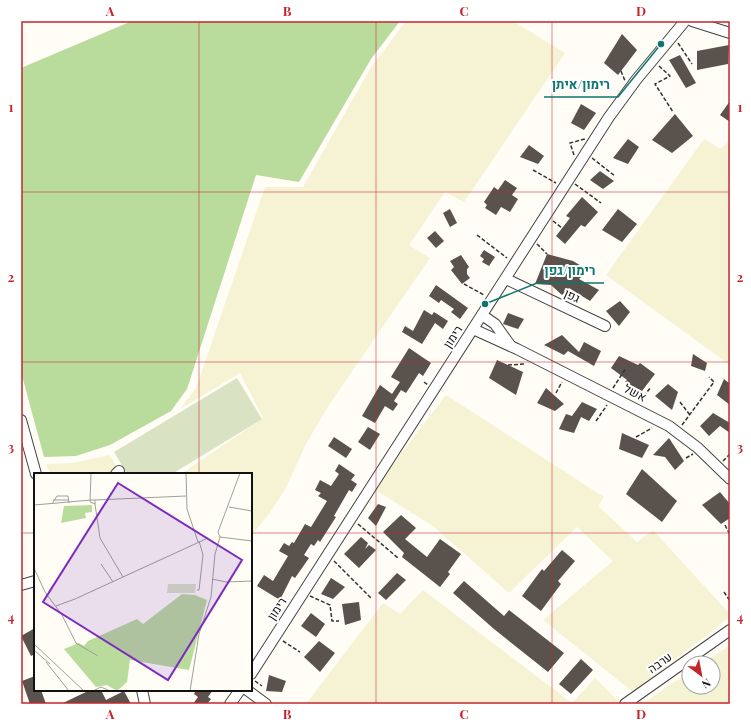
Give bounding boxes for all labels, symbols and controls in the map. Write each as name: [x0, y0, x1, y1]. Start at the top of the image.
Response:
text: A: [105, 2, 115, 19]
text: B: [283, 2, 292, 19]
text: C: [459, 2, 469, 19]
text: D: [636, 2, 646, 19]
callout: רימון/איתן: [544, 72, 618, 97]
text: רימון/איתן: [552, 75, 610, 92]
text: 1: [9, 98, 14, 115]
text: 1: [738, 98, 743, 115]
callout: רימון/גפן: [537, 258, 604, 283]
text: רימון/גפן: [545, 261, 595, 278]
text: 2: [8, 268, 15, 285]
text: 2: [737, 268, 744, 285]
street label: גפן: [562, 285, 583, 306]
street label: רימון: [439, 322, 465, 351]
street label: אשל: [621, 380, 650, 405]
text: 3: [8, 438, 14, 455]
text: 3: [737, 438, 743, 455]
inset map: [34, 473, 252, 691]
street label: רימון: [263, 594, 289, 623]
text: 4: [8, 608, 15, 625]
text: 4: [737, 608, 744, 625]
street label: ערבה: [644, 648, 675, 676]
north arrow: [681, 655, 721, 695]
text: N: [699, 675, 714, 692]
text: A: [105, 705, 115, 722]
text: B: [283, 705, 292, 722]
text: C: [459, 705, 469, 722]
text: D: [636, 705, 646, 722]

